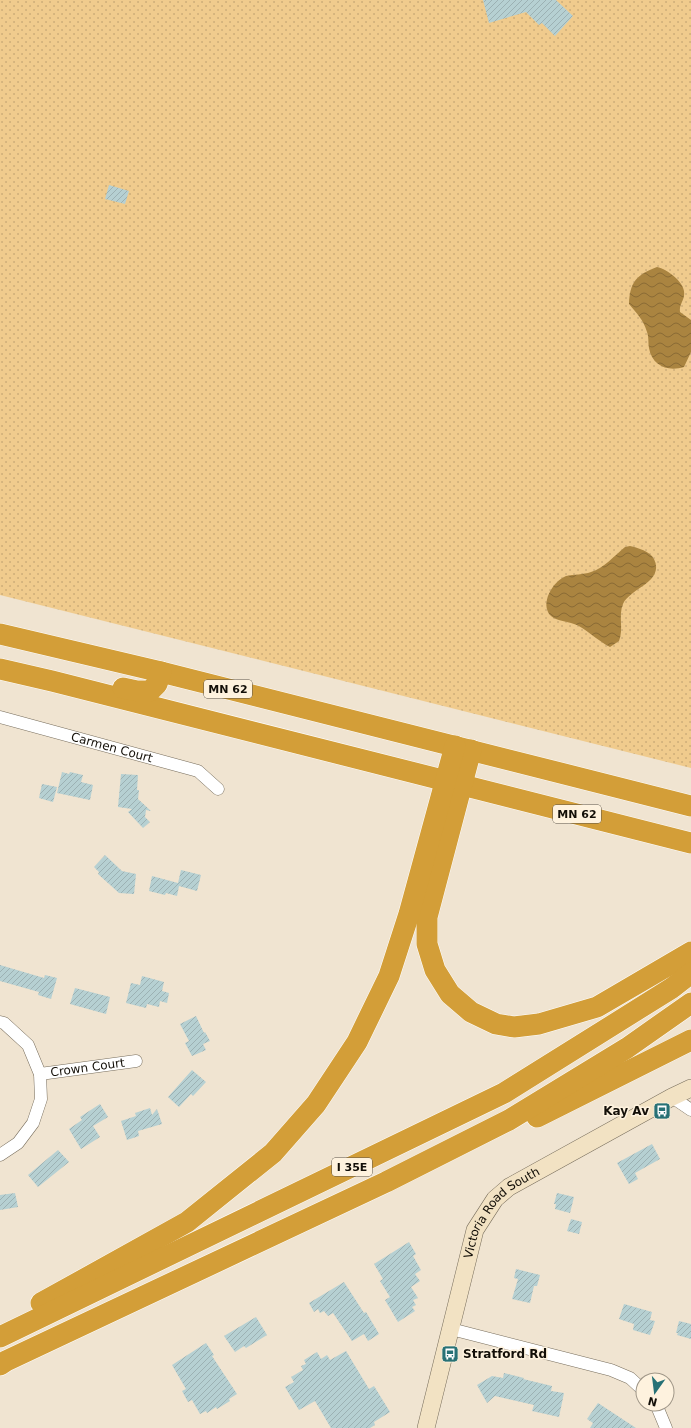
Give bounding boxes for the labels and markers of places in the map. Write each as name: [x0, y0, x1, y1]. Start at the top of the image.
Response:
bus stop icon: Kay Av: [652, 1101, 672, 1121]
place label: Kay Av: [603, 1104, 649, 1118]
bus stop icon: Stratford Rd: [440, 1344, 460, 1364]
place label: Stratford Rd: [463, 1347, 547, 1361]

